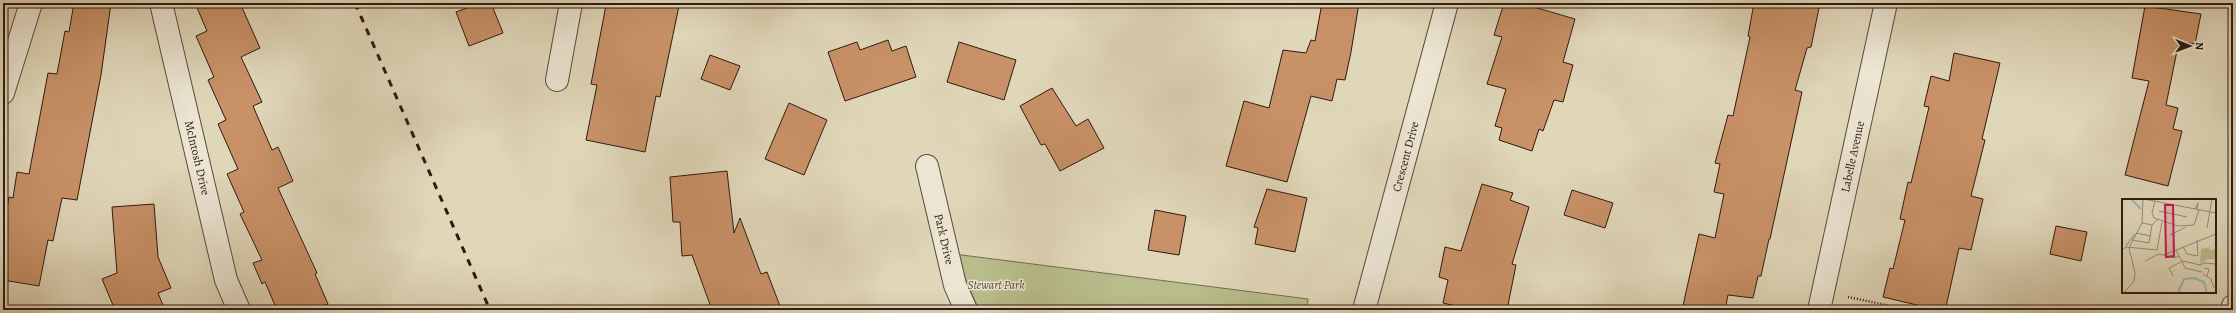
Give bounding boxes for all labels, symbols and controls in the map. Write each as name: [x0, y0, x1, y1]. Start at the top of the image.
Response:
north arrow: [2170, 26, 2210, 66]
text: N: [2192, 42, 2207, 50]
street label: McIntosh Drive: [181, 119, 214, 197]
street label: Labelle Avenue: [1837, 119, 1868, 194]
street label: Crescent Drive: [1388, 120, 1423, 193]
inset map: [2122, 199, 2216, 293]
street label: Park Drive: [930, 212, 958, 266]
park label: Stewart Park: [967, 277, 1025, 293]

